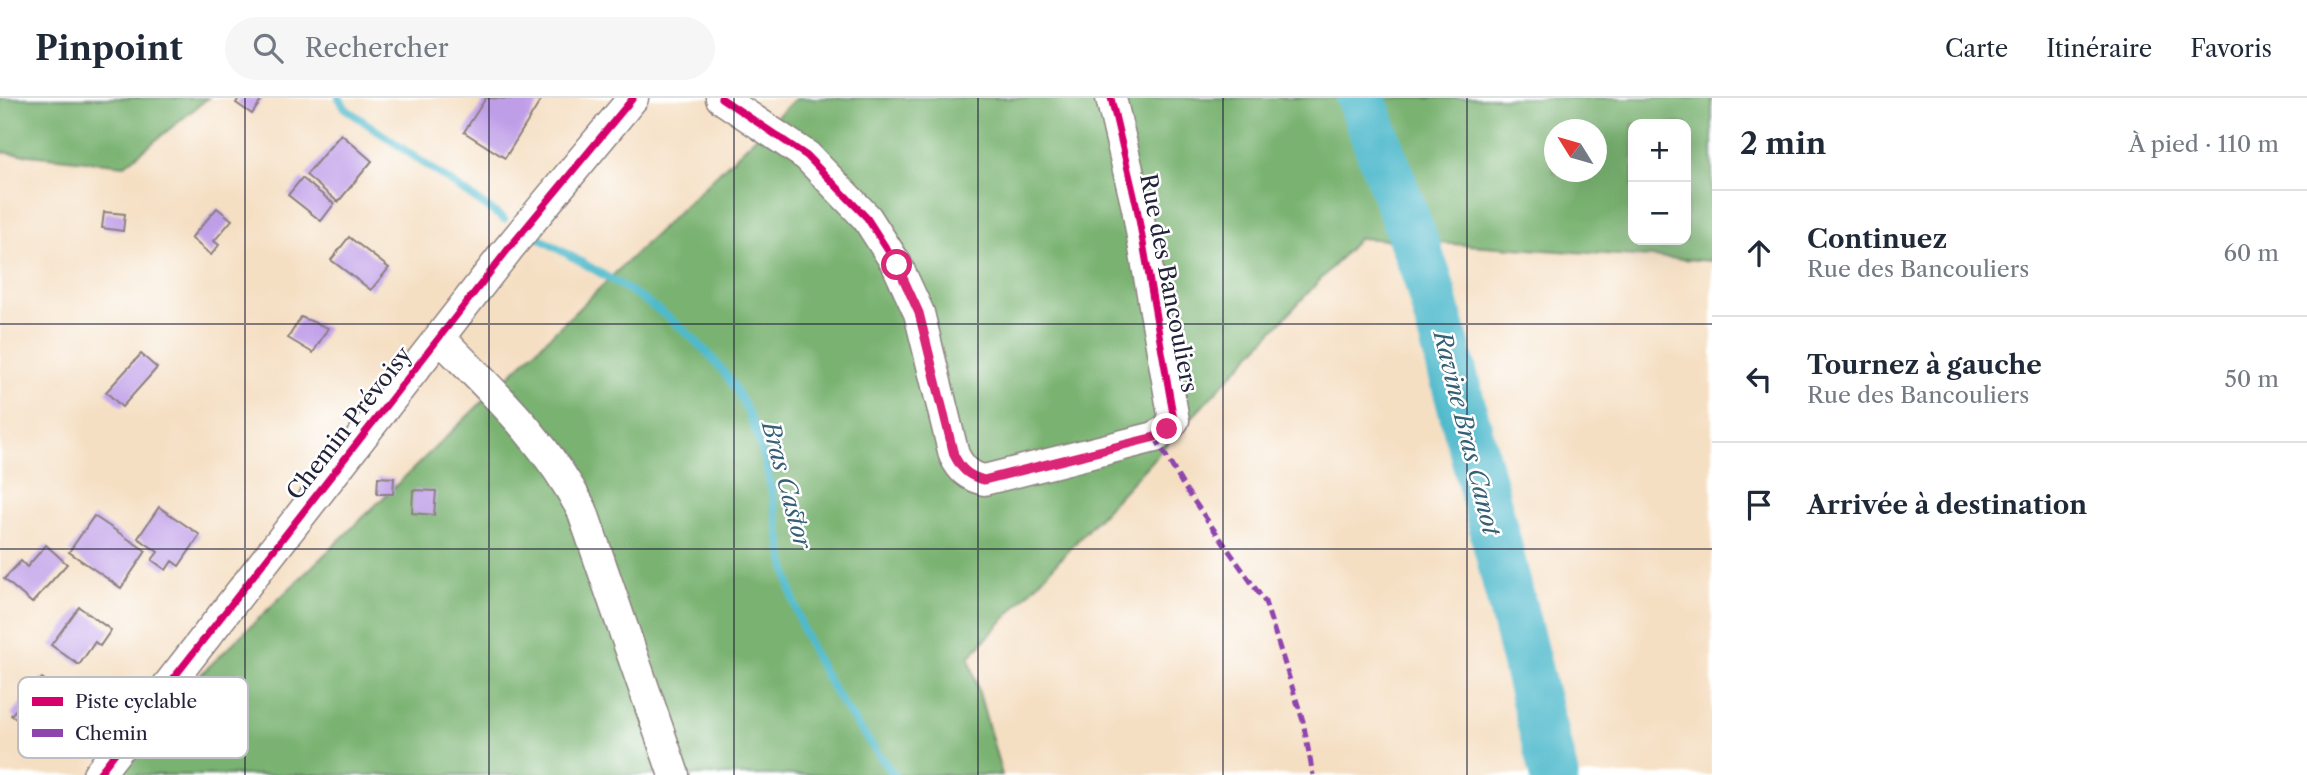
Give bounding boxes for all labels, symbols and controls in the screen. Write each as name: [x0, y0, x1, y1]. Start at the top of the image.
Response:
search box: [225, 17, 715, 80]
text: Pinpoint: [35, 28, 183, 69]
icon: search: [249, 29, 287, 67]
text: Rechercher: [305, 32, 449, 64]
text: Carte: [1945, 34, 2008, 63]
text: Itinéraire: [2046, 34, 2152, 63]
text: Favoris: [2190, 34, 2272, 63]
north arrow: [1544, 119, 1607, 182]
map controls: [1628, 119, 1691, 245]
button: +: [1628, 119, 1691, 182]
text: 2 min: [1740, 125, 1826, 162]
text: À pied · 110 m: [2128, 130, 2279, 158]
street label: Rue des Bancouliers: [1134, 171, 1204, 395]
button: −: [1628, 182, 1691, 245]
text: Continuez: [1807, 223, 1947, 255]
icon: ahead: [1740, 234, 1778, 272]
text: 60 m: [2223, 239, 2279, 267]
route start: [881, 249, 912, 280]
text: Rue des Bancouliers: [1807, 255, 2029, 283]
water label: Ravine Bras Canot: [1427, 326, 1507, 540]
street label: Chemin Prévoisy: [281, 341, 418, 505]
text: Tournez à gauche: [1807, 349, 2042, 381]
icon: left: [1740, 360, 1778, 398]
text: 50 m: [2224, 365, 2279, 393]
text: Rue des Bancouliers: [1807, 381, 2029, 409]
route end: [1151, 413, 1182, 444]
water label: Bras Castor: [756, 416, 818, 554]
icon: arrive: [1740, 486, 1778, 524]
text: Arrivée à destination: [1807, 489, 2087, 521]
legend: [18, 677, 248, 758]
text: Piste cyclable: [75, 690, 197, 713]
text: Chemin: [75, 722, 148, 745]

